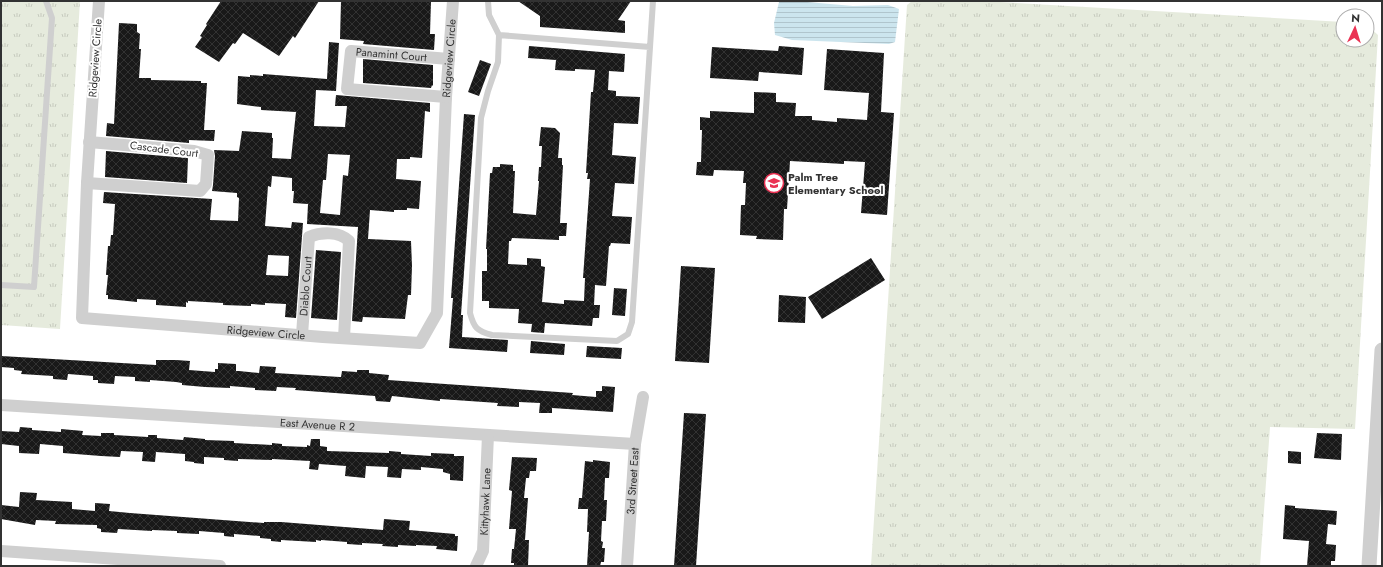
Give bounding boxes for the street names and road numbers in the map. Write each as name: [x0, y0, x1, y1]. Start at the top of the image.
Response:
street label: Ridgeview Circle: [84, 18, 106, 98]
street label: Ridgeview Circle: [438, 18, 460, 98]
street label: Panamint Court: [355, 43, 428, 65]
street label: Cascade Court: [129, 137, 199, 161]
street label: Diablo Court: [295, 255, 316, 316]
street label: Ridgeview Circle: [226, 321, 306, 344]
street label: East Avenue R 2: [279, 414, 355, 435]
street label: 3rd Street East: [622, 447, 643, 515]
street label: Kittyhawk Lane: [476, 467, 495, 536]

